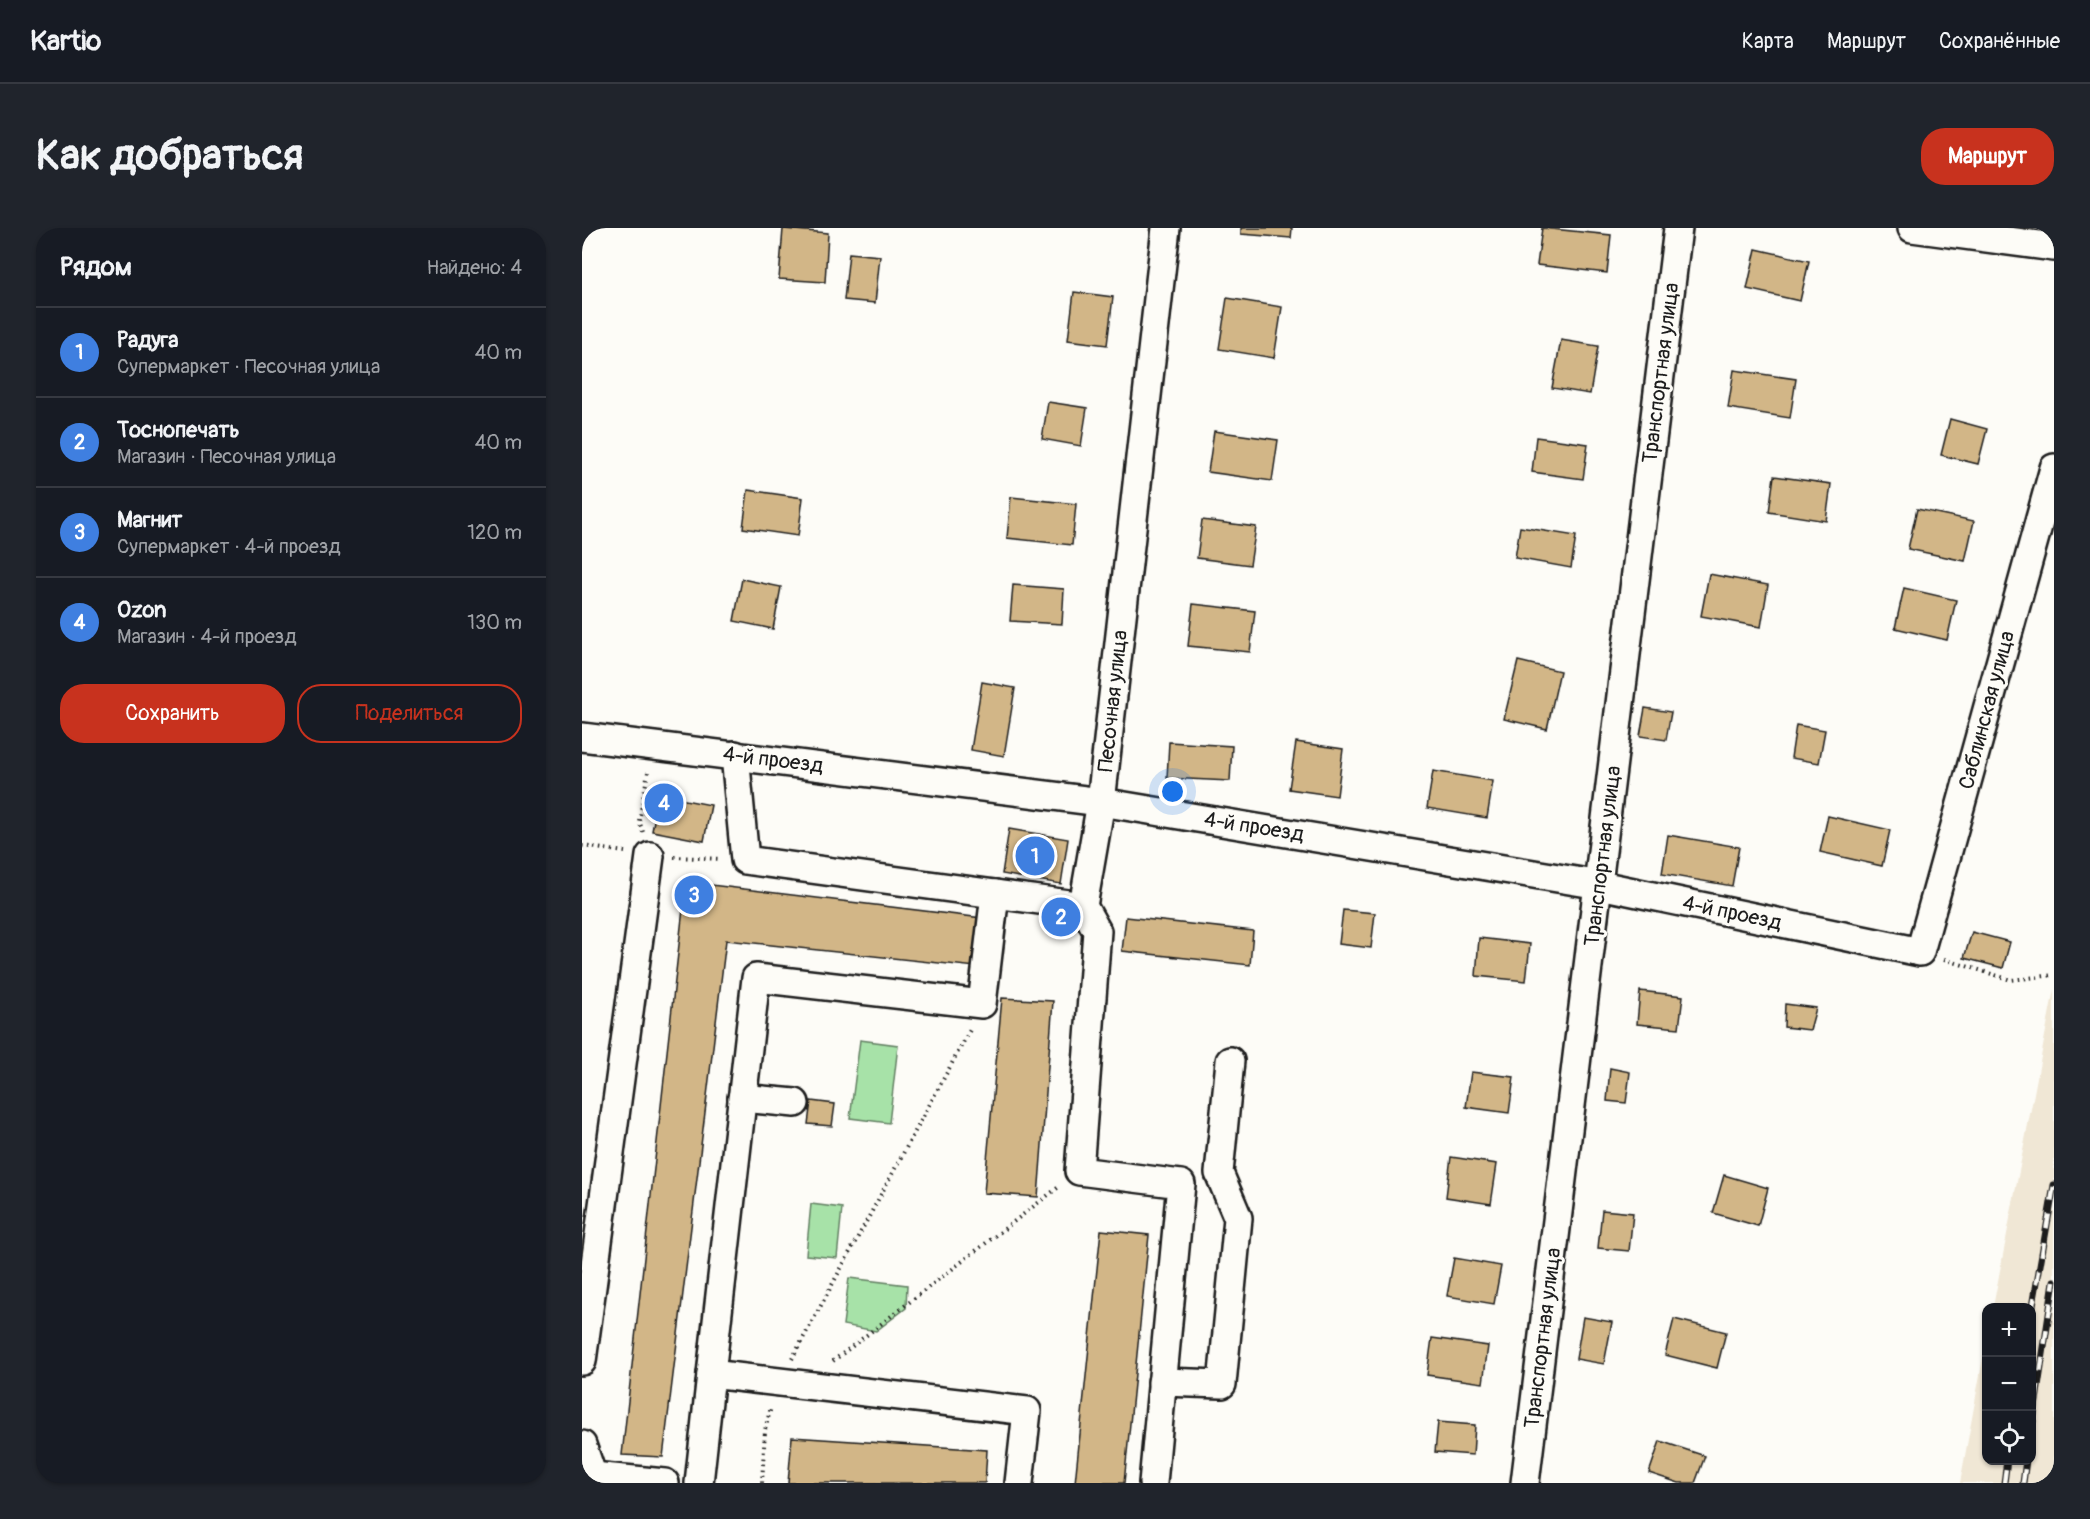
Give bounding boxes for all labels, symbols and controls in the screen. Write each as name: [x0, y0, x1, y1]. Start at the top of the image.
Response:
text: Kartio: [30, 24, 101, 59]
text: Карта: [1742, 28, 1794, 55]
text: Маршрут: [1827, 28, 1906, 55]
text: Сохранённые: [1939, 28, 2060, 55]
button: Маршрут: [1921, 128, 2054, 185]
text: Как добраться: [36, 130, 303, 182]
text: Рядом: [60, 251, 132, 283]
text: Найдено: 4: [427, 255, 522, 280]
street label: Транспортная улица: [1637, 281, 1685, 465]
text: Радуга: [117, 326, 179, 354]
text: 1: [76, 340, 83, 365]
text: 40 m: [475, 340, 522, 365]
text: Супермаркет · Песочная улица: [117, 354, 380, 379]
text: Тоснопечать: [117, 416, 240, 444]
text: 2: [74, 430, 85, 455]
text: 40 m: [475, 430, 522, 455]
text: Магазин · Песочная улица: [117, 444, 336, 469]
text: Магнит: [117, 506, 182, 534]
text: 3: [74, 520, 85, 545]
text: 120 m: [467, 520, 522, 545]
text: Супермаркет · 4-й проезд: [117, 534, 341, 559]
text: Ozon: [117, 596, 166, 624]
text: 4: [74, 610, 85, 635]
text: 130 m: [467, 610, 522, 635]
text: Магазин · 4-й проезд: [117, 624, 296, 649]
street label: Саблинская улица: [1953, 628, 2021, 792]
street label: Песочная улица: [1092, 629, 1134, 773]
button: Сохранить: [60, 684, 285, 743]
button: Поделиться: [297, 684, 522, 743]
street label: 4-й проезд: [721, 740, 825, 780]
street label: Транспортная улица: [1579, 764, 1627, 948]
your location: [1158, 777, 1187, 806]
pin: 4: [644, 780, 683, 826]
street label: 4-й проезд: [1202, 806, 1306, 848]
pin: 1: [1016, 834, 1054, 878]
pin: 3: [674, 872, 714, 918]
street label: 4-й проезд: [1680, 889, 1784, 937]
pin: 2: [1042, 894, 1080, 940]
street label: Транспортная улица: [1519, 1246, 1567, 1430]
map controls: [1982, 1303, 2036, 1465]
button: +: [1982, 1303, 2036, 1357]
button: −: [1982, 1357, 2036, 1411]
button: locate: [1982, 1411, 2036, 1465]

